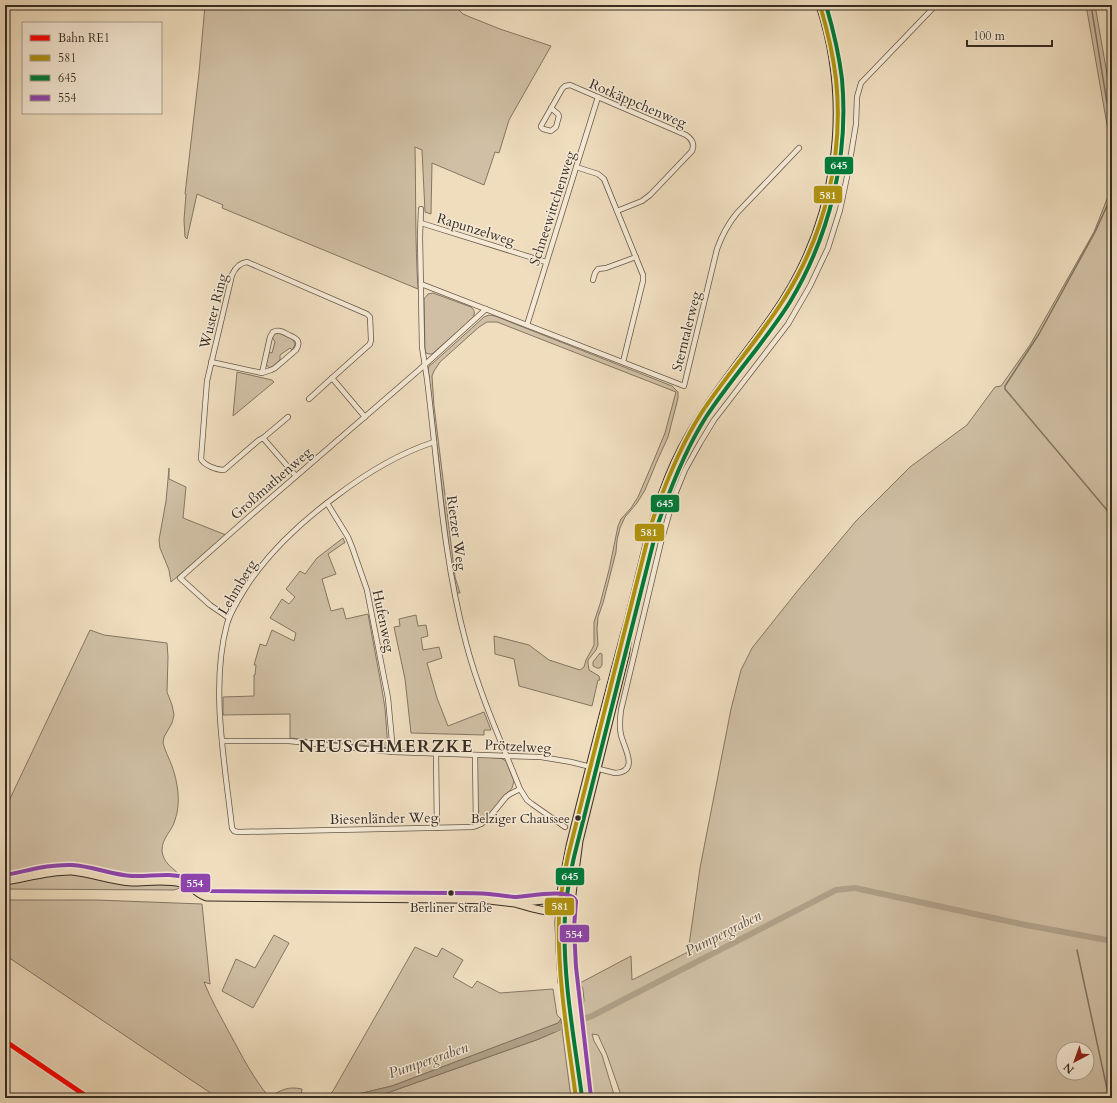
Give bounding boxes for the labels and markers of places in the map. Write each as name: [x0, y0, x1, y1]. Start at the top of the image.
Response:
place label: Belziger Chaussee: [471, 810, 570, 828]
marker: Belziger Chaussee: [573, 813, 583, 823]
marker: Berliner Straße: [446, 888, 456, 898]
place label: Berliner Straße: [410, 899, 492, 917]

